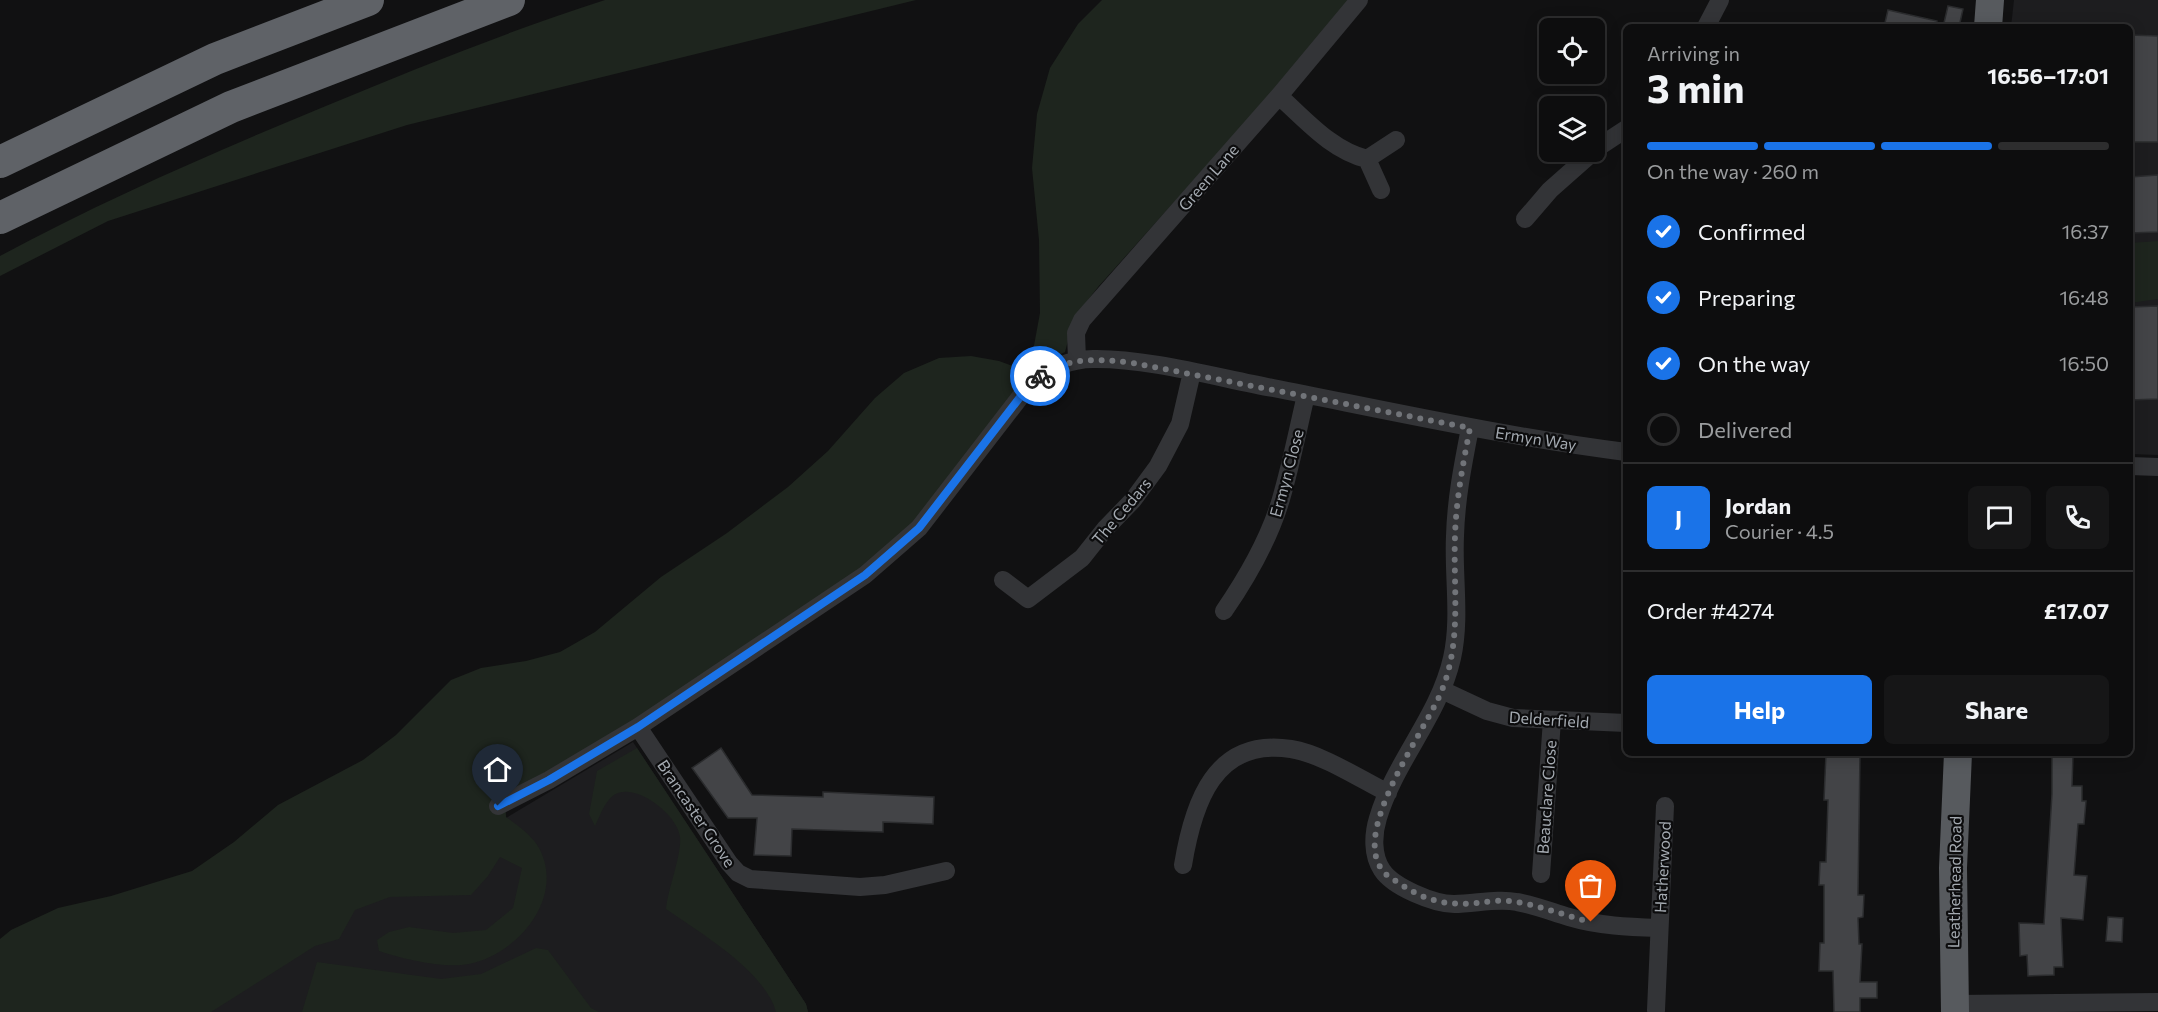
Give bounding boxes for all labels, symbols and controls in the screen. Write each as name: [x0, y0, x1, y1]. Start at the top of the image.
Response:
map controls: [1539, 18, 1605, 162]
button: locate: [1539, 18, 1605, 84]
text: Arriving in: [1647, 41, 1740, 65]
text: 16:56–17:01: [1987, 62, 2109, 89]
text: 3 min: [1647, 63, 1745, 111]
button: layers: [1539, 96, 1605, 162]
street label: Green Lane: [1174, 140, 1242, 214]
text: On the way · 260 m: [1647, 159, 1819, 183]
icon: check: [1647, 215, 1680, 248]
text: Confirmed: [1698, 218, 1805, 245]
text: 16:37: [2062, 219, 2109, 243]
icon: check: [1647, 281, 1680, 314]
text: Preparing: [1698, 284, 1795, 311]
text: 16:48: [2059, 285, 2109, 309]
courier: [1010, 346, 1070, 406]
icon: check: [1647, 347, 1680, 380]
text: On the way: [1698, 350, 1810, 377]
text: 16:50: [2059, 351, 2109, 375]
icon: bike: [1024, 360, 1057, 393]
text: Delivered: [1698, 416, 1792, 443]
street label: Ermyn Way: [1494, 422, 1578, 454]
street label: Ermyn Close: [1265, 427, 1307, 519]
street label: The Cedars: [1088, 474, 1154, 548]
button: chat: [1968, 486, 2031, 549]
button: phone: [2046, 486, 2109, 549]
text: Jordan: [1725, 492, 1791, 519]
text: J: [1675, 504, 1682, 531]
text: Courier · 4.5: [1725, 519, 1834, 543]
text: Order #4274: [1647, 597, 1774, 624]
text: £17.07: [2044, 597, 2109, 624]
button: Help: [1647, 675, 1872, 744]
button: Share: [1884, 675, 2109, 744]
street label: Delderfield: [1508, 707, 1590, 731]
street label: Beauclare Close: [1533, 739, 1559, 855]
pin: [472, 744, 523, 806]
icon: home: [481, 753, 514, 786]
street label: Brancaster Grove: [654, 756, 740, 870]
street label: Leatherhead Road: [1943, 816, 1965, 948]
street label: Hatherwood: [1650, 821, 1674, 913]
pin: [1565, 860, 1616, 922]
icon: bag: [1574, 869, 1607, 902]

